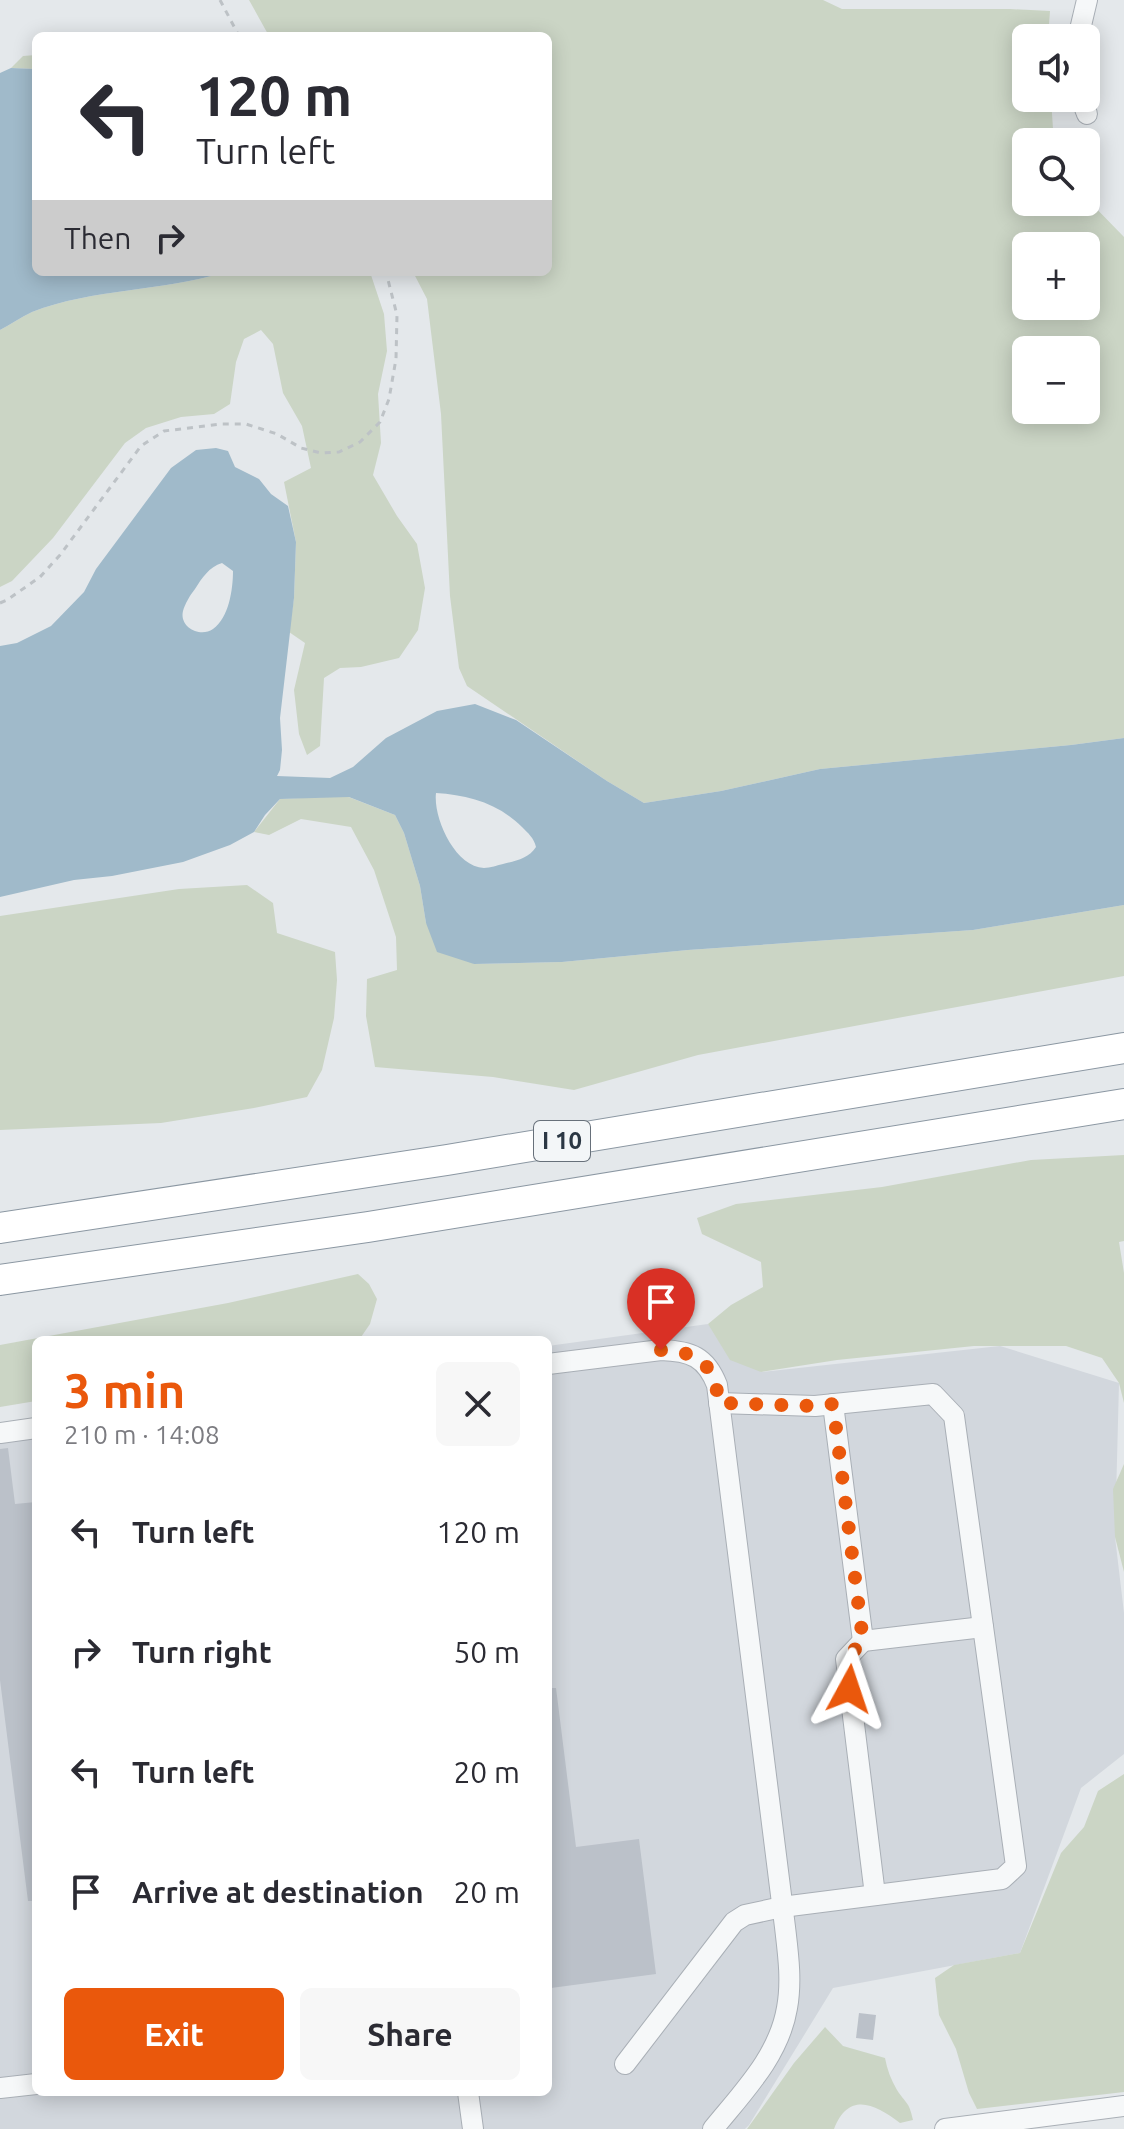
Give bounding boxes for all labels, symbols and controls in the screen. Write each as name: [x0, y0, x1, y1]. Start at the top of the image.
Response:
map controls: [1012, 24, 1100, 424]
button: sound: [1012, 24, 1100, 112]
icon: left: [64, 64, 168, 168]
text: 120 m: [196, 64, 352, 127]
button: search: [1012, 128, 1100, 216]
text: Turn left: [196, 130, 335, 171]
icon: right: [148, 216, 192, 260]
text: Then: [64, 221, 132, 255]
button: +: [1012, 232, 1100, 320]
button: −: [1012, 336, 1100, 424]
road number: I 10: [534, 1121, 590, 1161]
pin: [627, 1268, 695, 1350]
icon: arrive: [639, 1280, 683, 1324]
button: close: [436, 1362, 520, 1446]
text: 3 min: [64, 1363, 185, 1417]
text: 210 m · 14:08: [64, 1420, 220, 1449]
icon: left: [64, 1510, 108, 1554]
text: Turn left: [132, 1515, 254, 1549]
text: 120 m: [436, 1515, 520, 1549]
icon: right: [64, 1630, 108, 1674]
text: Turn right: [132, 1635, 272, 1669]
text: 50 m: [453, 1635, 520, 1669]
position arrow: [807, 1647, 891, 1731]
icon: left: [64, 1750, 108, 1794]
text: Turn left: [132, 1755, 254, 1789]
text: 20 m: [453, 1755, 520, 1789]
icon: arrive: [64, 1870, 108, 1914]
text: Arrive at destination: [132, 1875, 424, 1909]
text: 20 m: [453, 1875, 520, 1909]
button: Exit: [64, 1988, 284, 2080]
button: Share: [300, 1988, 520, 2080]

